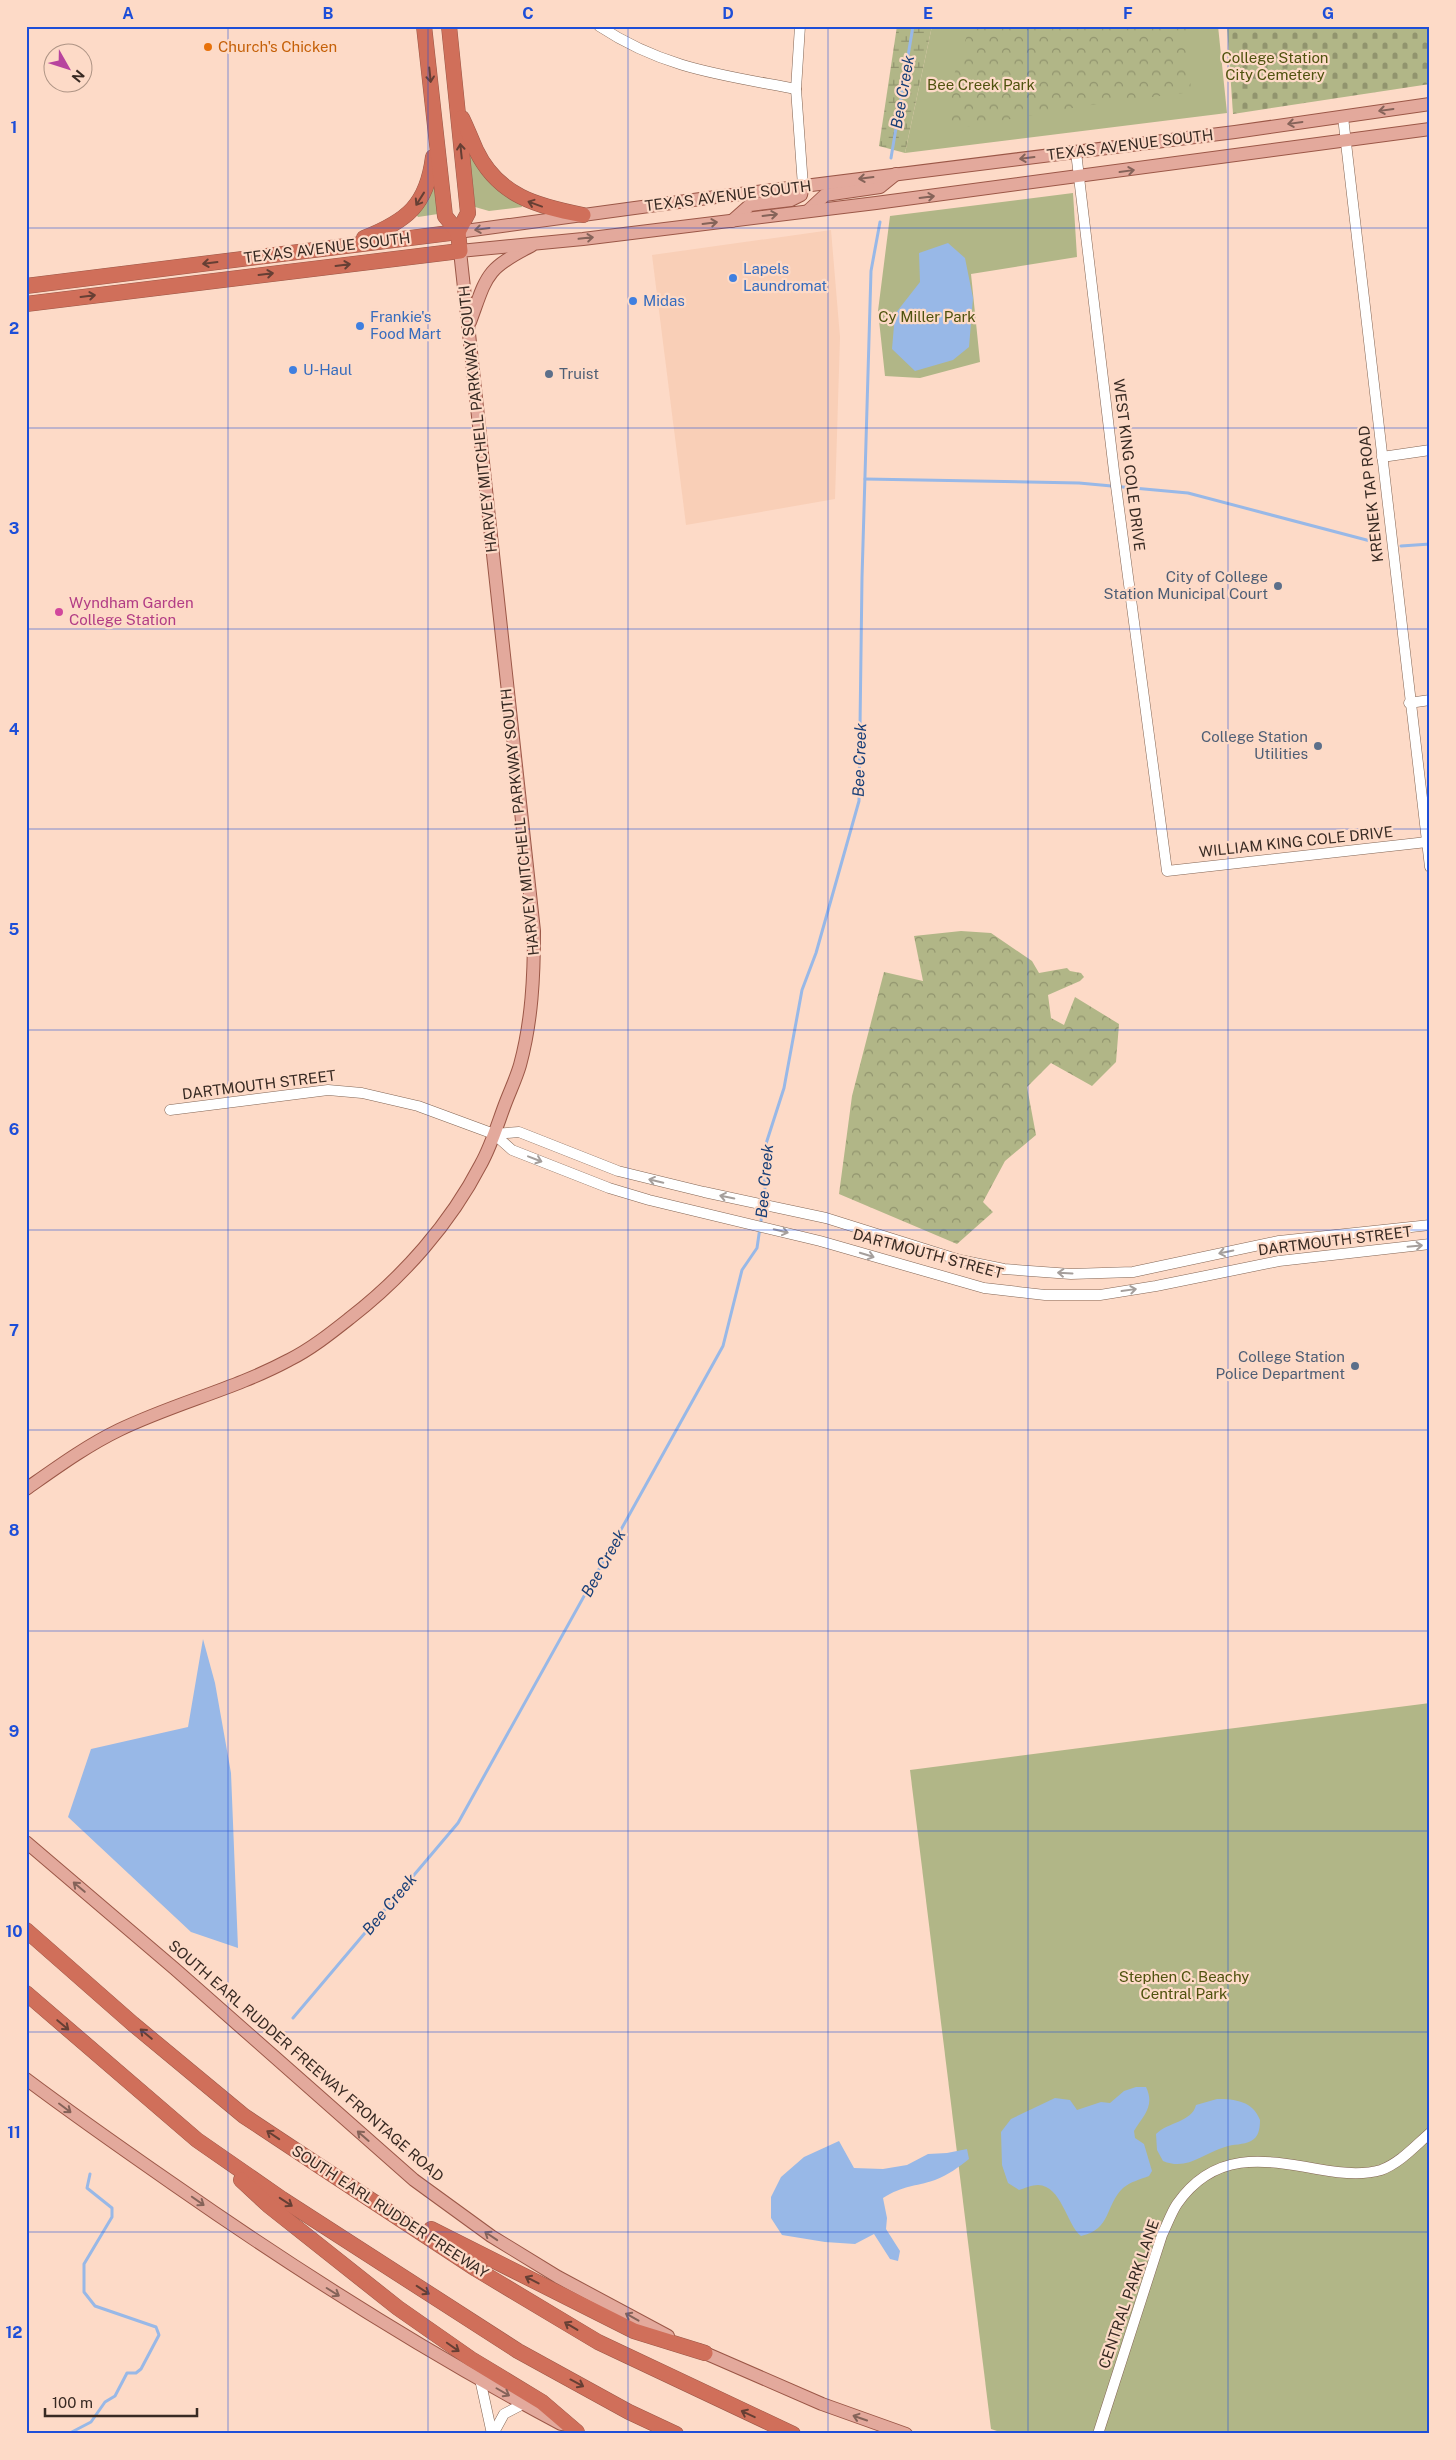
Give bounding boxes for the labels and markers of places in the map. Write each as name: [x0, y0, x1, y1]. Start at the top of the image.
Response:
place label: Church's Chicken: [218, 38, 337, 55]
marker: Church's Chicken: [202, 41, 214, 53]
place label: Lapels Laundromat: [743, 260, 827, 294]
marker: Lapels Laundromat: [727, 272, 739, 284]
place label: Midas: [643, 292, 685, 309]
marker: Midas: [627, 295, 639, 307]
place label: Frankie's Food Mart: [370, 308, 441, 342]
marker: Frankie's Food Mart: [354, 320, 366, 332]
place label: U-Haul: [303, 361, 352, 378]
marker: U-Haul: [287, 364, 299, 376]
place label: Truist: [559, 365, 599, 382]
marker: Truist: [543, 368, 555, 380]
place label: City of College Station Municipal Court: [1103, 568, 1268, 602]
marker: City of College Station Municipal Court: [1272, 580, 1284, 592]
place label: Wyndham Garden College Station: [69, 594, 194, 628]
marker: Wyndham Garden College Station: [53, 606, 65, 618]
place label: College Station Utilities: [1201, 728, 1308, 762]
marker: College Station Utilities: [1312, 740, 1324, 752]
place label: College Station Police Department: [1216, 1348, 1345, 1382]
marker: College Station Police Department: [1349, 1360, 1361, 1372]

